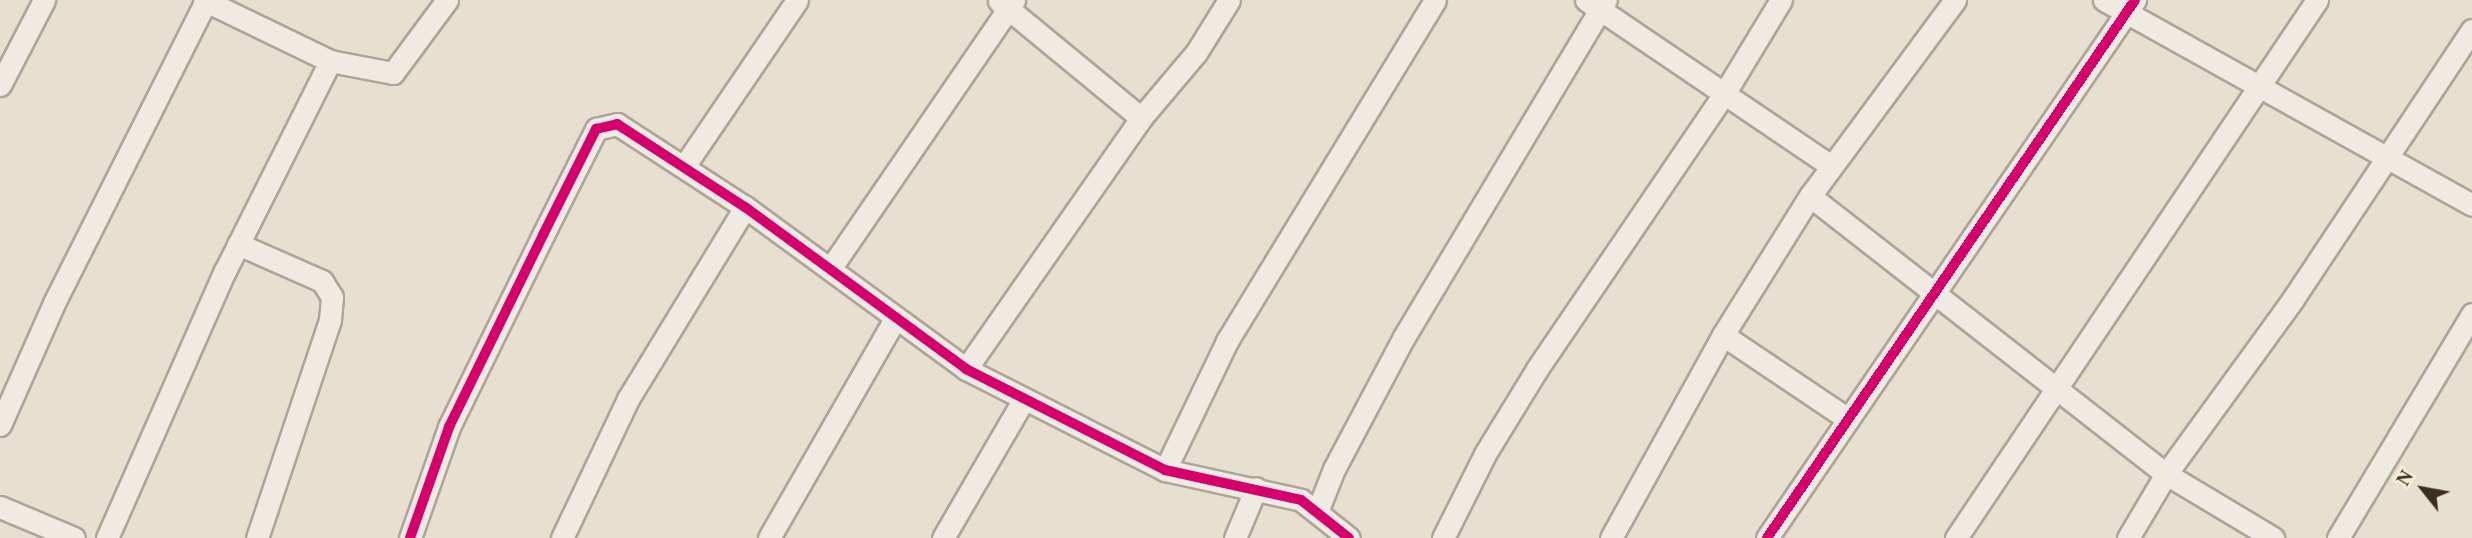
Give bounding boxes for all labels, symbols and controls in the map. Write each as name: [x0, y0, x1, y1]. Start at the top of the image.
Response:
north arrow: [2388, 454, 2458, 524]
text: N: [2392, 467, 2417, 489]

